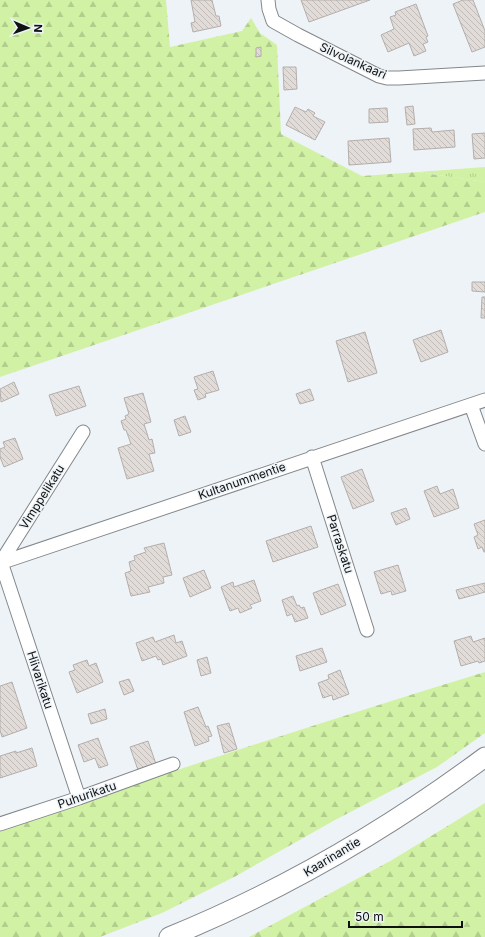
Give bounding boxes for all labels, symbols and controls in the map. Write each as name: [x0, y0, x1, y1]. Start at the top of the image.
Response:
north arrow: [8, 8, 48, 48]
text: N: [31, 24, 45, 33]
street label: Silvolankaari: [317, 39, 389, 82]
street label: Kultanummentie: [196, 459, 288, 503]
street label: Vimppelikatu: [16, 462, 67, 532]
street label: Parraskatu: [324, 512, 357, 575]
street label: Hiivarikatu: [24, 649, 57, 711]
street label: Puhurikatu: [56, 778, 118, 812]
street label: Kaarinantie: [300, 834, 363, 879]
scale bar: [349, 903, 462, 929]
text: 50 m: [355, 909, 384, 924]

